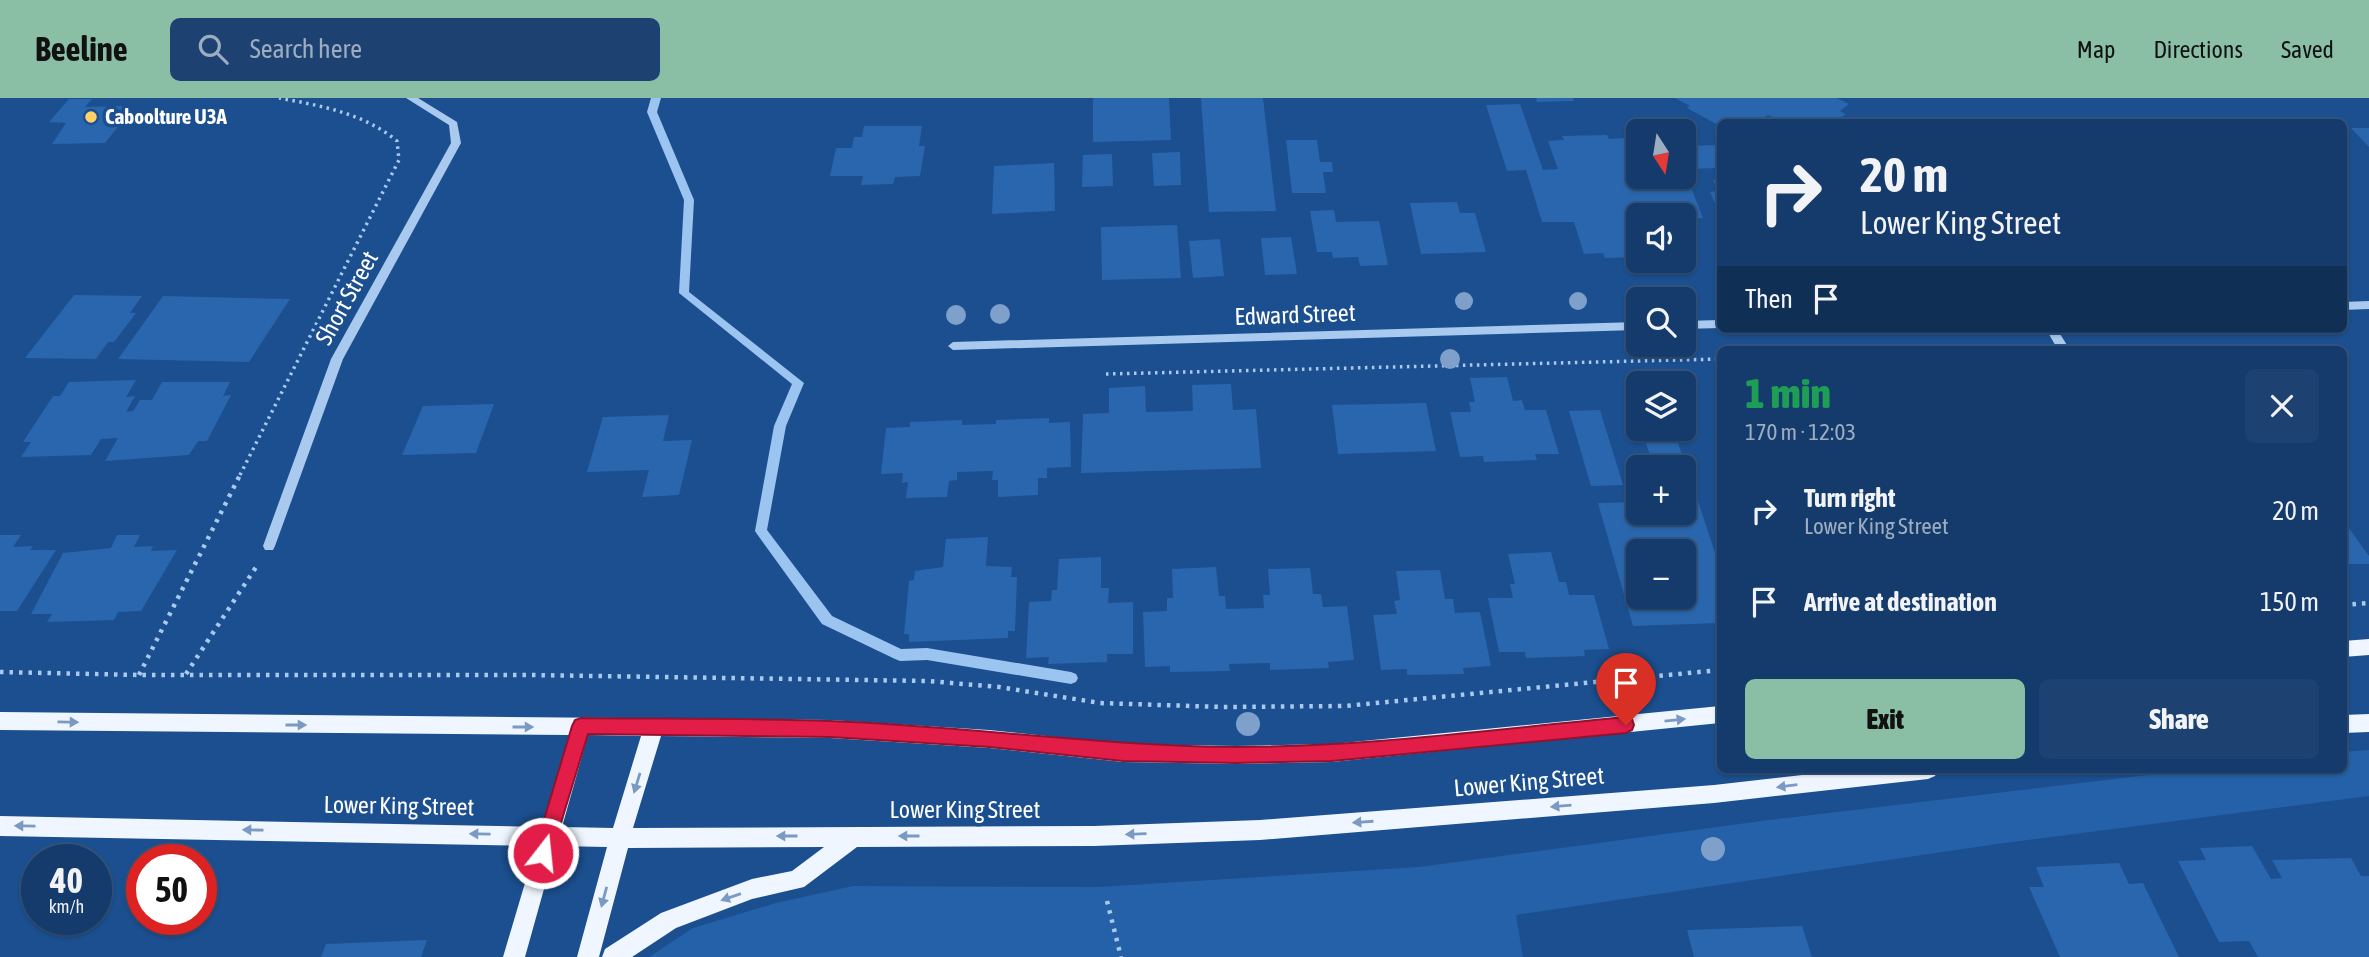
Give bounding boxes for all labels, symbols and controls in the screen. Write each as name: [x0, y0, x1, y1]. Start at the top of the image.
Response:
search box: [170, 18, 660, 81]
text: Beeline: [35, 30, 128, 68]
icon: search: [194, 30, 232, 68]
text: Search here: [250, 34, 362, 64]
text: Map: [2077, 36, 2115, 63]
text: Directions: [2153, 36, 2243, 63]
text: Saved: [2281, 36, 2334, 63]
place label: Caboolture U3A: [105, 104, 228, 128]
marker: Caboolture U3A: [83, 109, 99, 125]
north arrow: [1626, 119, 1696, 189]
map controls: [1626, 119, 1696, 609]
text: 20 m: [1860, 146, 1948, 202]
icon: right: [1745, 147, 1836, 238]
button: sound: [1626, 203, 1696, 273]
text: Lower King Street: [1860, 204, 2061, 241]
street label: Short Street: [310, 246, 383, 349]
icon: arrive: [1807, 280, 1845, 318]
text: Then: [1745, 284, 1793, 314]
button: search: [1626, 287, 1696, 357]
street label: Edward Street: [1234, 299, 1356, 330]
text: 1 min: [1745, 369, 1831, 417]
button: close: [2245, 369, 2319, 443]
button: layers: [1626, 371, 1696, 441]
text: 170 m · 12:03: [1745, 419, 1856, 445]
button: +: [1626, 455, 1696, 525]
text: Turn right: [1804, 483, 1895, 513]
icon: right: [1745, 492, 1783, 530]
text: 20 m: [2272, 496, 2319, 526]
text: Lower King Street: [1804, 513, 1949, 539]
button: −: [1626, 539, 1696, 609]
icon: arrive: [1745, 583, 1783, 621]
text: Arrive at destination: [1804, 587, 1997, 617]
text: 150 m: [2260, 587, 2319, 617]
pin: [1596, 653, 1656, 725]
icon: arrive: [1607, 664, 1645, 702]
button: Exit: [1745, 679, 2025, 759]
button: Share: [2039, 679, 2319, 759]
one-way arrow: [1664, 714, 1686, 725]
one-way arrow: [57, 717, 79, 728]
one-way arrow: [285, 719, 307, 731]
one-way arrow: [512, 721, 534, 732]
street label: Lower King Street: [1453, 761, 1605, 802]
one-way arrow: [631, 772, 641, 793]
one-way arrow: [1776, 780, 1798, 791]
street label: Lower King Street: [323, 791, 475, 820]
street label: Lower King Street: [890, 796, 1041, 823]
one-way arrow: [1549, 801, 1571, 812]
position arrow: [506, 816, 580, 890]
one-way arrow: [1352, 817, 1374, 828]
one-way arrow: [14, 821, 36, 832]
one-way arrow: [241, 824, 263, 836]
one-way arrow: [469, 828, 491, 840]
one-way arrow: [1125, 829, 1147, 840]
one-way arrow: [776, 830, 798, 842]
one-way arrow: [898, 830, 920, 842]
speed limit sign: 50: [126, 844, 217, 935]
text: 40: [50, 860, 83, 900]
one-way arrow: [598, 886, 609, 908]
one-way arrow: [720, 892, 741, 903]
text: km/h: [49, 896, 84, 917]

